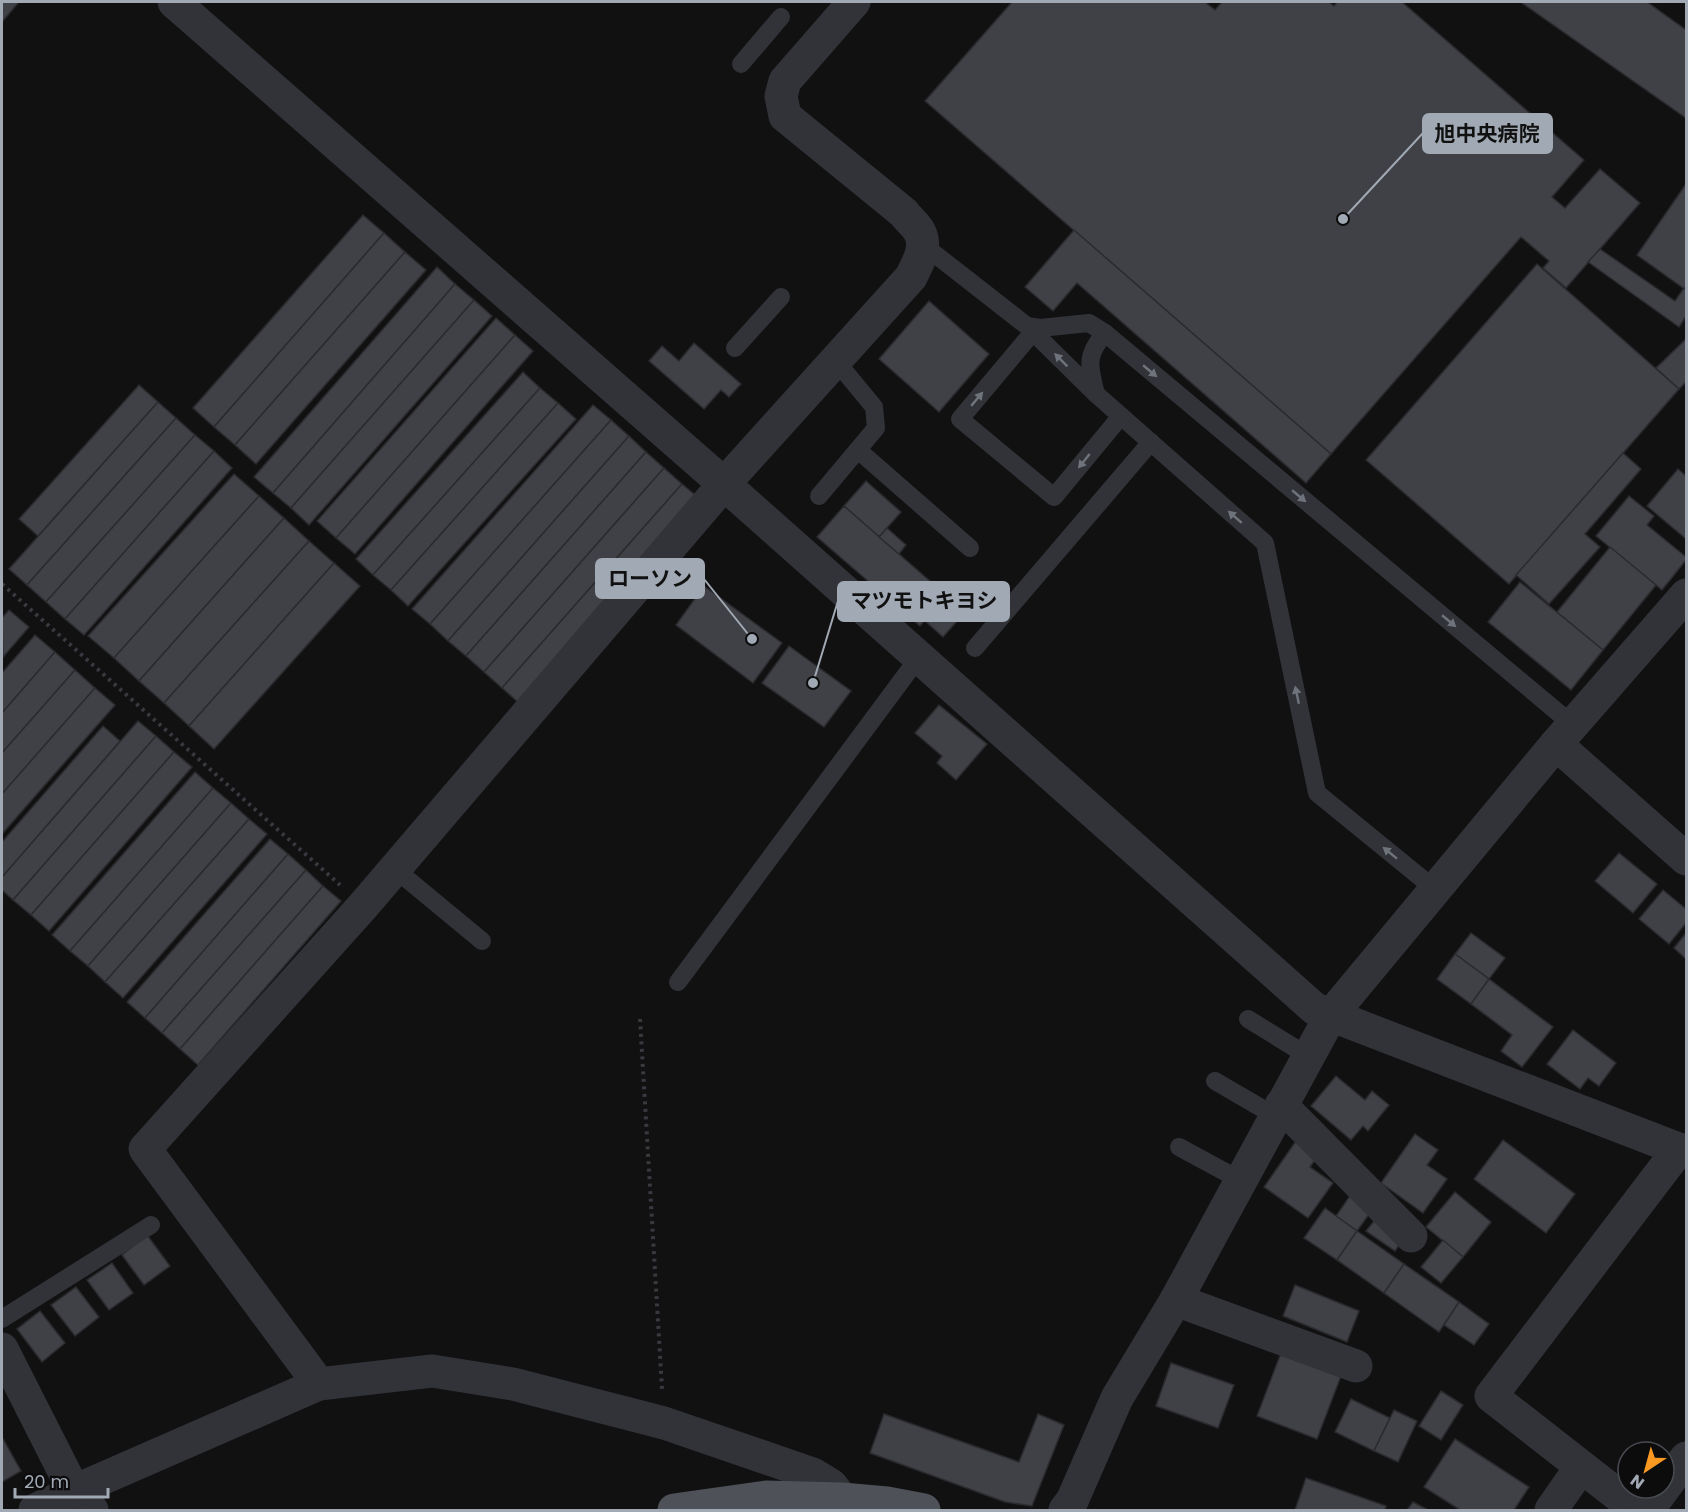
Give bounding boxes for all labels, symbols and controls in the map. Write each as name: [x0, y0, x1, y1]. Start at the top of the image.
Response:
callout: 旭中央病院: [1423, 114, 1552, 153]
text: 旭中央病院: [1435, 119, 1540, 148]
one-way arrow: [1054, 353, 1069, 367]
one-way arrow: [1142, 364, 1158, 377]
one-way arrow: [971, 391, 984, 407]
one-way arrow: [1077, 453, 1090, 469]
one-way arrow: [1291, 489, 1306, 502]
one-way arrow: [1228, 510, 1243, 524]
callout: ローソン: [596, 559, 704, 598]
text: ローソン: [608, 564, 692, 593]
callout: マツモトキヨシ: [838, 582, 1009, 621]
text: マツモトキヨシ: [851, 586, 998, 615]
one-way arrow: [1441, 615, 1457, 628]
one-way arrow: [1292, 685, 1301, 704]
one-way arrow: [1383, 848, 1398, 860]
north arrow: [1616, 1440, 1676, 1500]
scale bar: [15, 1461, 108, 1499]
text: 20 m: [24, 1469, 69, 1494]
text: N: [1626, 1469, 1649, 1495]

